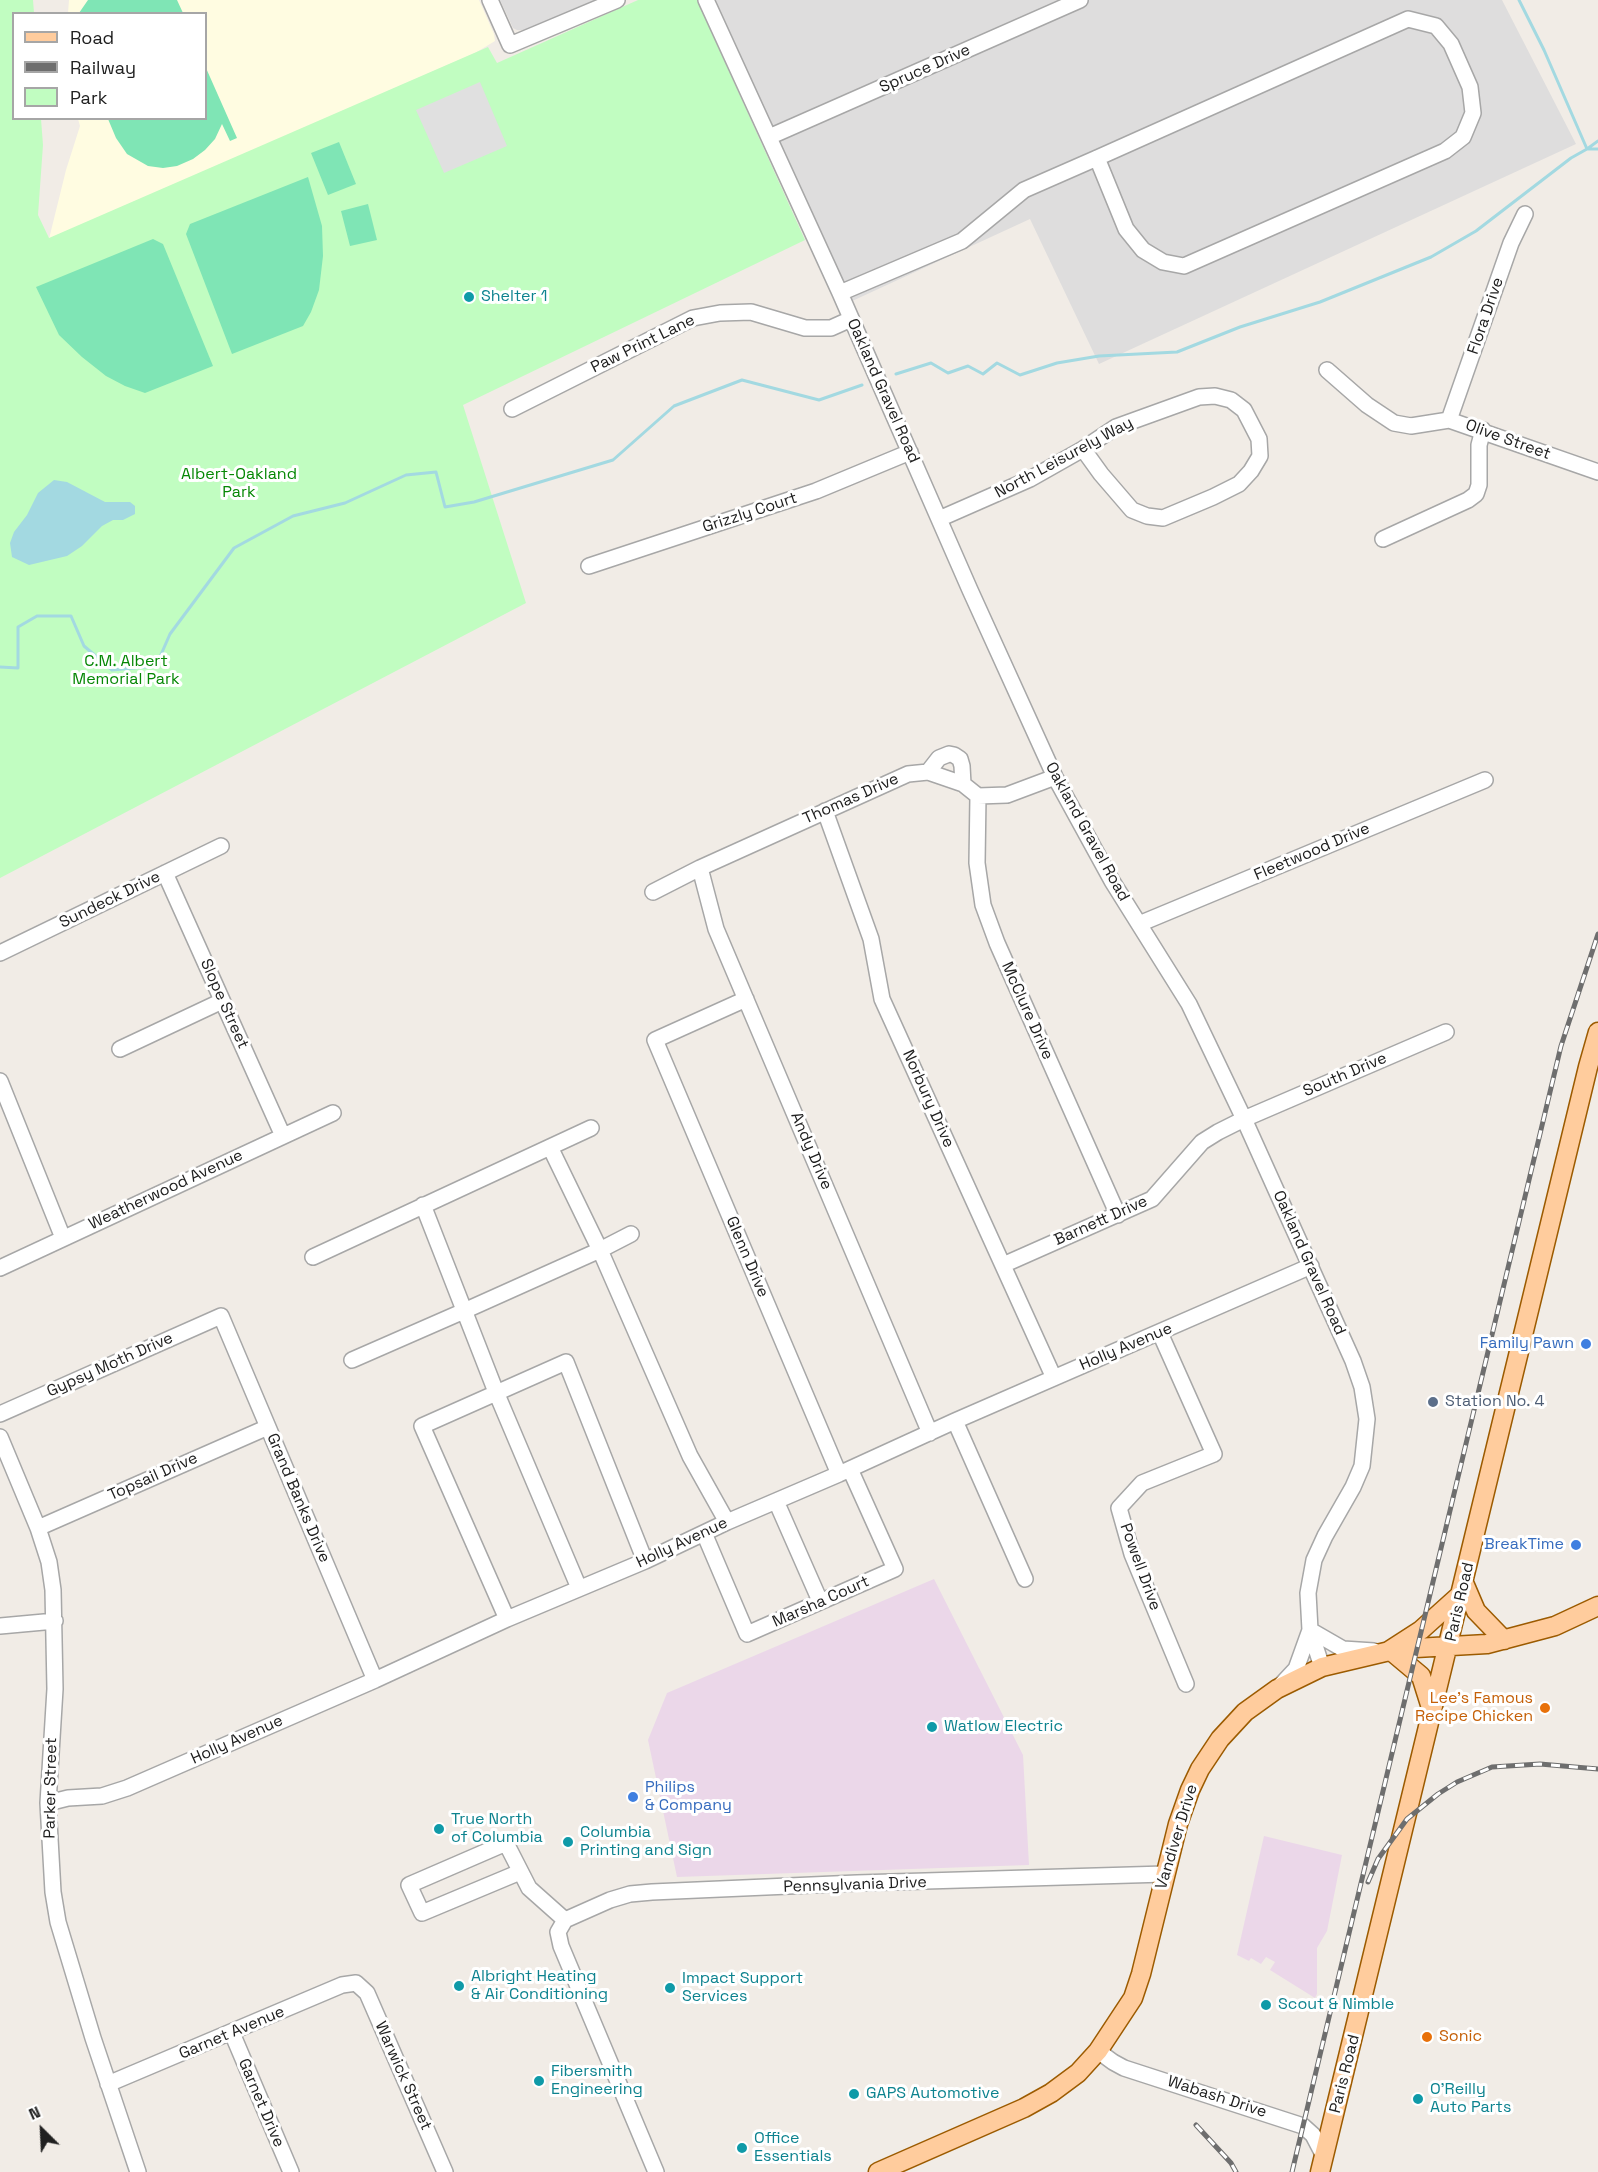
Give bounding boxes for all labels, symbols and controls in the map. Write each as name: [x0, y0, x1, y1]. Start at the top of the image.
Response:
legend: [12, 12, 207, 120]
text: Road: [70, 26, 114, 49]
street label: Spruce Drive: [877, 40, 973, 98]
text: Railway: [70, 56, 136, 79]
text: Park: [70, 86, 107, 109]
street label: Flora Drive: [1464, 275, 1508, 357]
place label: Shelter 1: [481, 287, 547, 307]
marker: Shelter 1: [462, 290, 476, 304]
street label: Paw Print Lane: [588, 311, 698, 377]
street label: Oakland Gravel Road: [842, 316, 924, 466]
street label: North Leisurely Way: [992, 413, 1136, 503]
street label: Olive Street: [1463, 416, 1553, 464]
park label: Albert-Oakland Park: [181, 465, 297, 503]
street label: Grizzly Court: [700, 489, 800, 537]
park label: C.M. Albert Memorial Park: [72, 652, 180, 690]
street label: Oakland Gravel Road: [1041, 759, 1133, 905]
street label: Thomas Drive: [800, 769, 902, 829]
street label: Fleetwood Drive: [1251, 819, 1373, 885]
street label: Sundeck Drive: [56, 867, 164, 933]
street label: Slope Street: [196, 956, 252, 1052]
street label: McClure Drive: [997, 959, 1057, 1063]
street label: Norbury Drive: [898, 1047, 958, 1151]
street label: South Drive: [1300, 1049, 1390, 1101]
street label: Andy Drive: [786, 1109, 836, 1193]
street label: Weatherwood Avenue: [86, 1146, 246, 1234]
street label: Oakland Gravel Road: [1268, 1188, 1350, 1338]
street label: Barnett Drive: [1051, 1192, 1151, 1250]
street label: Glenn Drive: [721, 1214, 773, 1300]
street label: Holly Avenue: [1077, 1319, 1175, 1375]
street label: Gypsy Moth Drive: [44, 1329, 176, 1401]
place label: Family Pawn: [1480, 1334, 1574, 1354]
marker: Family Pawn: [1579, 1337, 1593, 1351]
place label: Station No. 4: [1445, 1392, 1544, 1412]
marker: Station No. 4: [1426, 1395, 1440, 1409]
street label: Grand Banks Drive: [262, 1430, 334, 1566]
street label: Topsail Drive: [105, 1449, 201, 1505]
street label: Holly Avenue: [633, 1513, 731, 1573]
street label: Powell Drive: [1115, 1521, 1165, 1613]
place label: BreakTime: [1484, 1535, 1564, 1555]
marker: BreakTime: [1569, 1538, 1583, 1552]
street label: Paris Road: [1442, 1561, 1478, 1643]
street label: Marsha Court: [770, 1572, 872, 1632]
place label: Lee's Famous Recipe Chicken: [1415, 1689, 1533, 1727]
marker: Lee's Famous Recipe Chicken: [1538, 1701, 1552, 1715]
street label: Holly Avenue: [188, 1711, 286, 1769]
place label: Watlow Electric: [944, 1717, 1063, 1737]
marker: Watlow Electric: [925, 1720, 939, 1734]
street label: Parker Street: [41, 1737, 61, 1839]
place label: Philips & Company: [645, 1778, 732, 1816]
street label: Vandiver Drive: [1152, 1782, 1202, 1892]
marker: Philips & Company: [626, 1790, 640, 1804]
place label: True North of Columbia: [451, 1810, 543, 1848]
marker: True North of Columbia: [432, 1822, 446, 1836]
place label: Columbia Printing and Sign: [580, 1823, 712, 1861]
marker: Columbia Printing and Sign: [561, 1835, 575, 1849]
street label: Pennsylvania Drive: [783, 1873, 927, 1897]
place label: Albright Heating & Air Conditioning: [471, 1967, 608, 2005]
place label: Impact Support Services: [682, 1969, 803, 2007]
marker: Albright Heating & Air Conditioning: [452, 1979, 466, 1993]
marker: Impact Support Services: [663, 1981, 677, 1995]
place label: Scout & Nimble: [1278, 1995, 1394, 2015]
marker: Scout & Nimble: [1259, 1998, 1273, 2012]
street label: Garnet Avenue: [176, 2002, 288, 2064]
street label: Warwick Street: [370, 2019, 436, 2133]
place label: Sonic: [1439, 2027, 1482, 2047]
marker: Sonic: [1420, 2030, 1434, 2044]
street label: Paris Road: [1326, 2033, 1364, 2115]
street label: Garnet Drive: [234, 2056, 288, 2150]
place label: Fibersmith Engineering: [551, 2062, 643, 2100]
street label: Wabash Drive: [1165, 2072, 1269, 2122]
marker: Fibersmith Engineering: [532, 2074, 546, 2088]
place label: O’Reilly Auto Parts: [1430, 2080, 1511, 2118]
place label: GAPS Automotive: [866, 2084, 999, 2104]
marker: GAPS Automotive: [847, 2087, 861, 2101]
marker: O’Reilly Auto Parts: [1411, 2092, 1425, 2106]
north arrow: [12, 2100, 72, 2160]
text: N: [25, 2101, 44, 2125]
place label: Office Essentials: [754, 2129, 832, 2167]
marker: Office Essentials: [735, 2141, 749, 2155]

